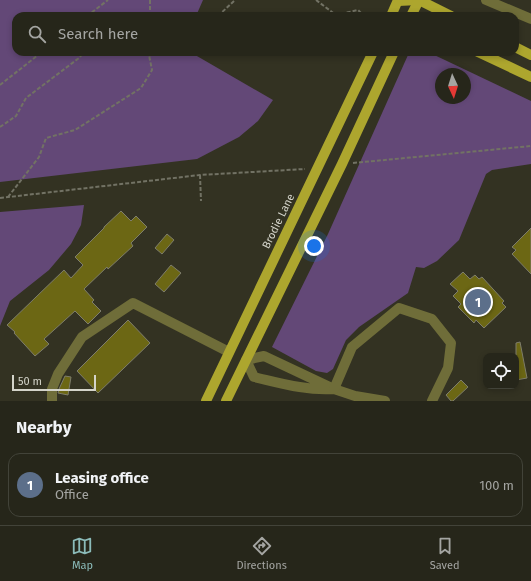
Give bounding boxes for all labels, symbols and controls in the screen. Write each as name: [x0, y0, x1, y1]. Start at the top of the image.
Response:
search box: [12, 12, 519, 56]
icon: search: [26, 23, 48, 45]
text: Search here: [58, 25, 138, 43]
north arrow: [435, 68, 471, 104]
street label: Brodie Lane: [260, 192, 297, 251]
your location: [304, 236, 324, 256]
pin: 1: [465, 287, 491, 317]
map controls: [483, 353, 519, 389]
button: locate: [483, 353, 519, 389]
scale bar: [12, 373, 96, 392]
text: 50 m: [18, 375, 42, 388]
text: Nearby: [16, 417, 71, 438]
text: Leasing office: [55, 469, 149, 487]
text: 1: [27, 478, 33, 493]
text: 100 m: [479, 478, 514, 493]
text: Office: [55, 487, 89, 502]
tab: Map: [71, 535, 93, 572]
tab: Directions: [236, 535, 287, 572]
tab: Saved: [430, 535, 460, 572]

